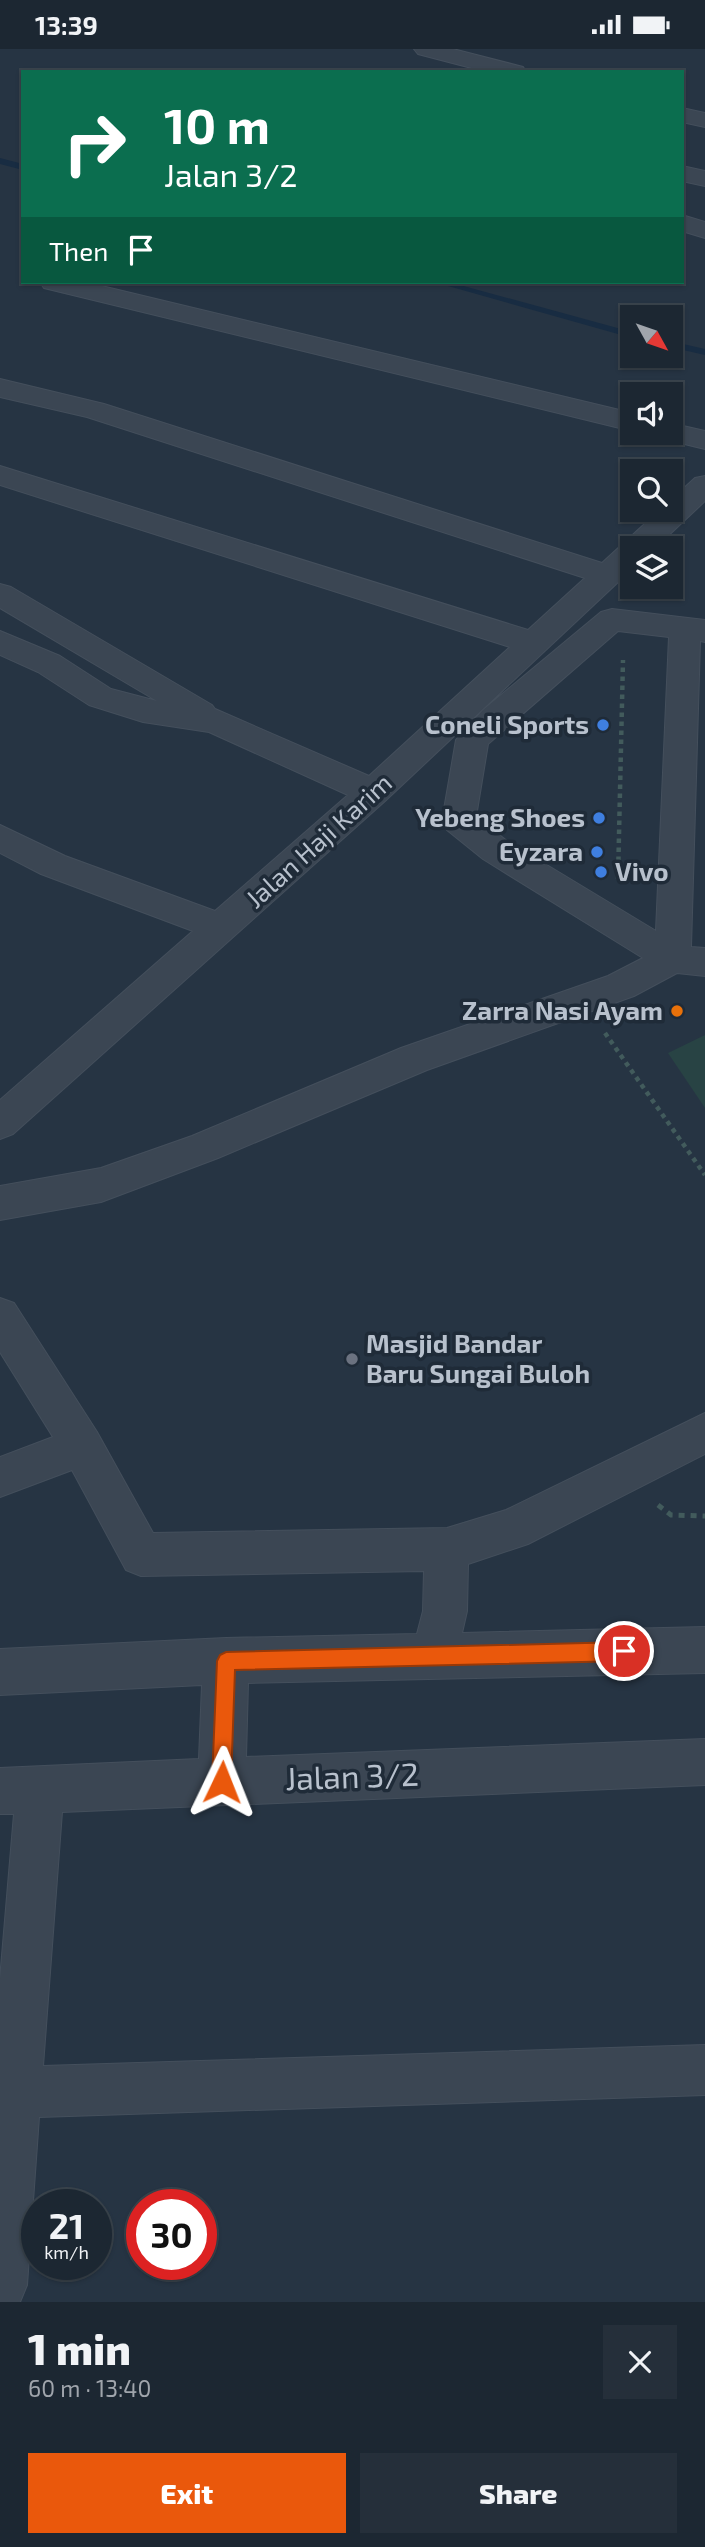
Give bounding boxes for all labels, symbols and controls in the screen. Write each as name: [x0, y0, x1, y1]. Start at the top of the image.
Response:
text: 13:39: [35, 9, 98, 40]
text: 10 m: [164, 95, 270, 154]
icon: right: [49, 98, 140, 189]
text: Jalan 3/2: [164, 155, 298, 193]
icon: arrive: [122, 231, 160, 269]
text: Then: [49, 235, 108, 266]
north arrow: [620, 305, 682, 367]
map controls: [620, 305, 683, 599]
button: sound: [620, 382, 683, 445]
button: search: [620, 459, 683, 522]
button: layers: [620, 536, 683, 599]
place label: Coneli Sports: [425, 708, 589, 739]
marker: Coneli Sports: [595, 717, 611, 733]
street label: Jalan Haji Karim: [239, 766, 397, 914]
place label: Yebeng Shoes: [415, 801, 585, 832]
marker: Yebeng Shoes: [591, 810, 607, 826]
place label: Eyzara: [499, 835, 583, 867]
marker: Eyzara: [589, 844, 605, 860]
place label: Vivo: [615, 855, 669, 886]
marker: Vivo: [593, 864, 609, 880]
place label: Zarra Nasi Ayam: [462, 994, 663, 1026]
marker: Zarra Nasi Ayam: [669, 1003, 685, 1019]
place label: Masjid Bandar Baru Sungai Buloh: [366, 1327, 590, 1388]
marker: Masjid Bandar Baru Sungai Buloh: [344, 1351, 360, 1367]
pin: [594, 1621, 654, 1681]
icon: arrive: [605, 1632, 643, 1670]
position arrow: [185, 1745, 259, 1819]
street label: Jalan 3/2: [285, 1754, 419, 1796]
speed limit sign: 30: [126, 2189, 217, 2280]
text: 21: [49, 2204, 84, 2246]
text: km/h: [44, 2241, 89, 2263]
text: 1 min: [28, 2323, 131, 2373]
button: close: [603, 2325, 677, 2399]
text: 60 m · 13:40: [28, 2374, 151, 2402]
button: Exit: [28, 2453, 346, 2533]
button: Share: [360, 2453, 677, 2533]

